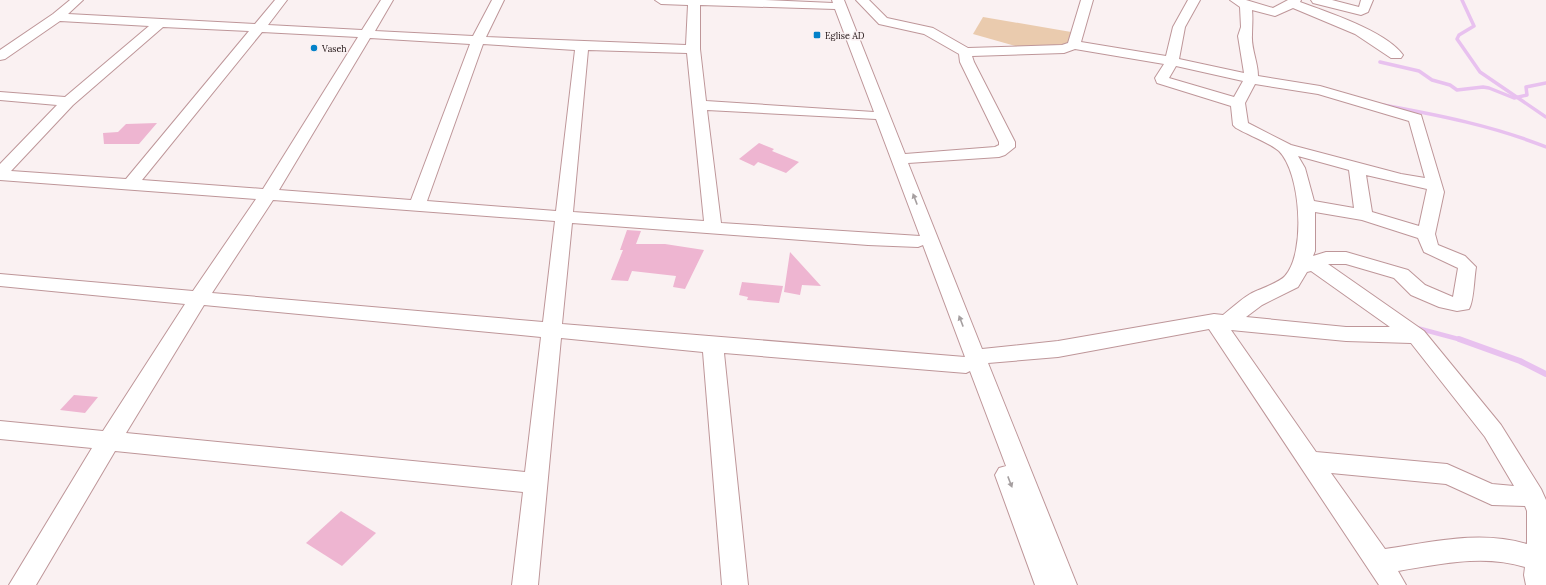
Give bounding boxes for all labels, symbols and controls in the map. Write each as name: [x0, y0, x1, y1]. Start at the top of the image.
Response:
marker: Eglise AD: [812, 30, 822, 40]
place label: Eglise AD: [825, 30, 865, 41]
marker: Vaseh: [309, 43, 319, 53]
place label: Vaseh: [321, 43, 347, 54]
one-way arrow: [912, 193, 918, 205]
one-way arrow: [957, 314, 963, 326]
one-way arrow: [1007, 477, 1013, 489]

